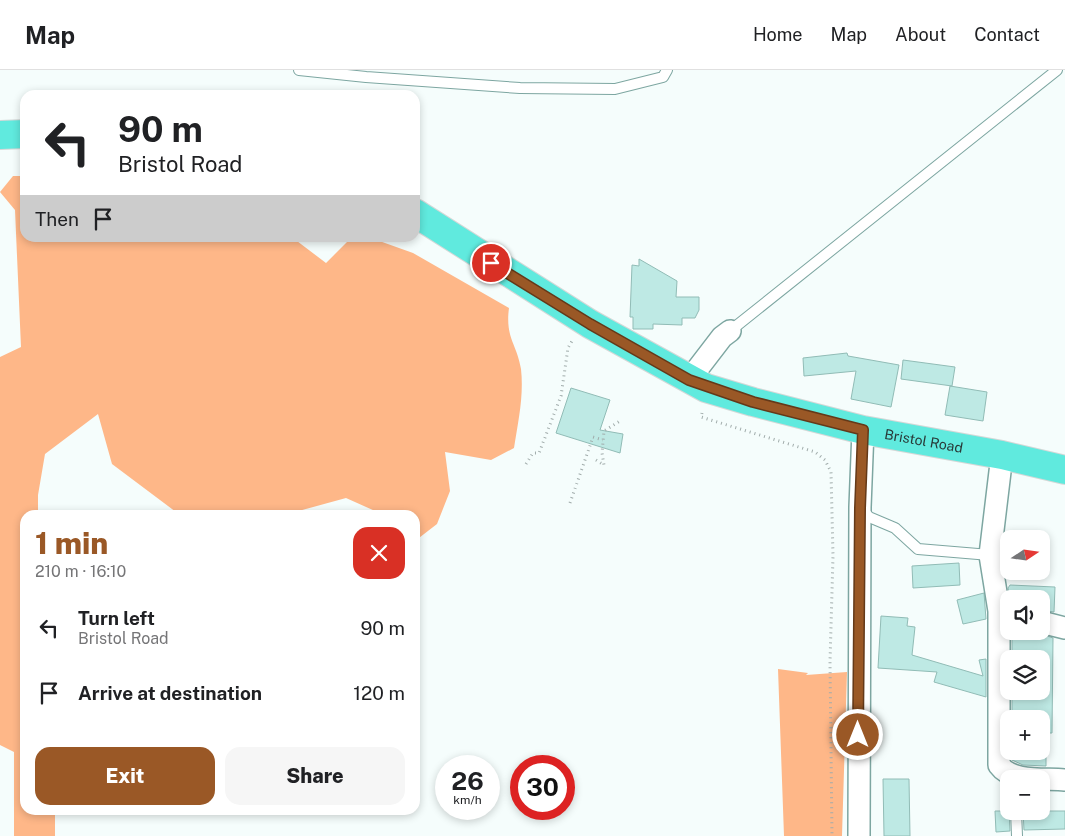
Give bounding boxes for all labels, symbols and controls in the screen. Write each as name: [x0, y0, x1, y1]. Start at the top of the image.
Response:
text: Map: [25, 21, 75, 49]
text: Home: [753, 24, 803, 45]
text: Map: [831, 24, 867, 45]
text: About: [895, 24, 946, 45]
text: Contact: [974, 24, 1040, 45]
text: 90 m: [118, 109, 203, 150]
icon: left: [35, 110, 100, 175]
text: Bristol Road: [118, 151, 243, 177]
icon: arrive: [89, 205, 117, 233]
text: Then: [35, 208, 79, 230]
pin: [470, 242, 512, 284]
icon: arrive: [477, 249, 505, 277]
street label: Bristol Road: [883, 426, 964, 456]
text: 1 min: [35, 525, 108, 561]
button: close: [353, 527, 405, 579]
north arrow: [1000, 530, 1050, 580]
map controls: [1000, 530, 1050, 820]
text: 210 m · 16:10: [35, 562, 126, 581]
button: sound: [1000, 590, 1050, 640]
text: Turn left: [78, 607, 155, 629]
icon: left: [35, 614, 63, 642]
text: 90 m: [361, 617, 405, 639]
text: Bristol Road: [78, 629, 169, 648]
button: layers: [1000, 650, 1050, 700]
icon: arrive: [35, 679, 63, 707]
text: Arrive at destination: [78, 682, 262, 704]
text: 120 m: [353, 682, 405, 704]
position arrow: [831, 708, 883, 760]
button: +: [1000, 710, 1050, 760]
button: Exit: [35, 747, 215, 805]
button: Share: [225, 747, 405, 805]
speed limit sign: 30: [510, 755, 575, 820]
text: 26: [451, 766, 484, 796]
button: −: [1000, 770, 1050, 820]
text: km/h: [453, 793, 482, 807]

